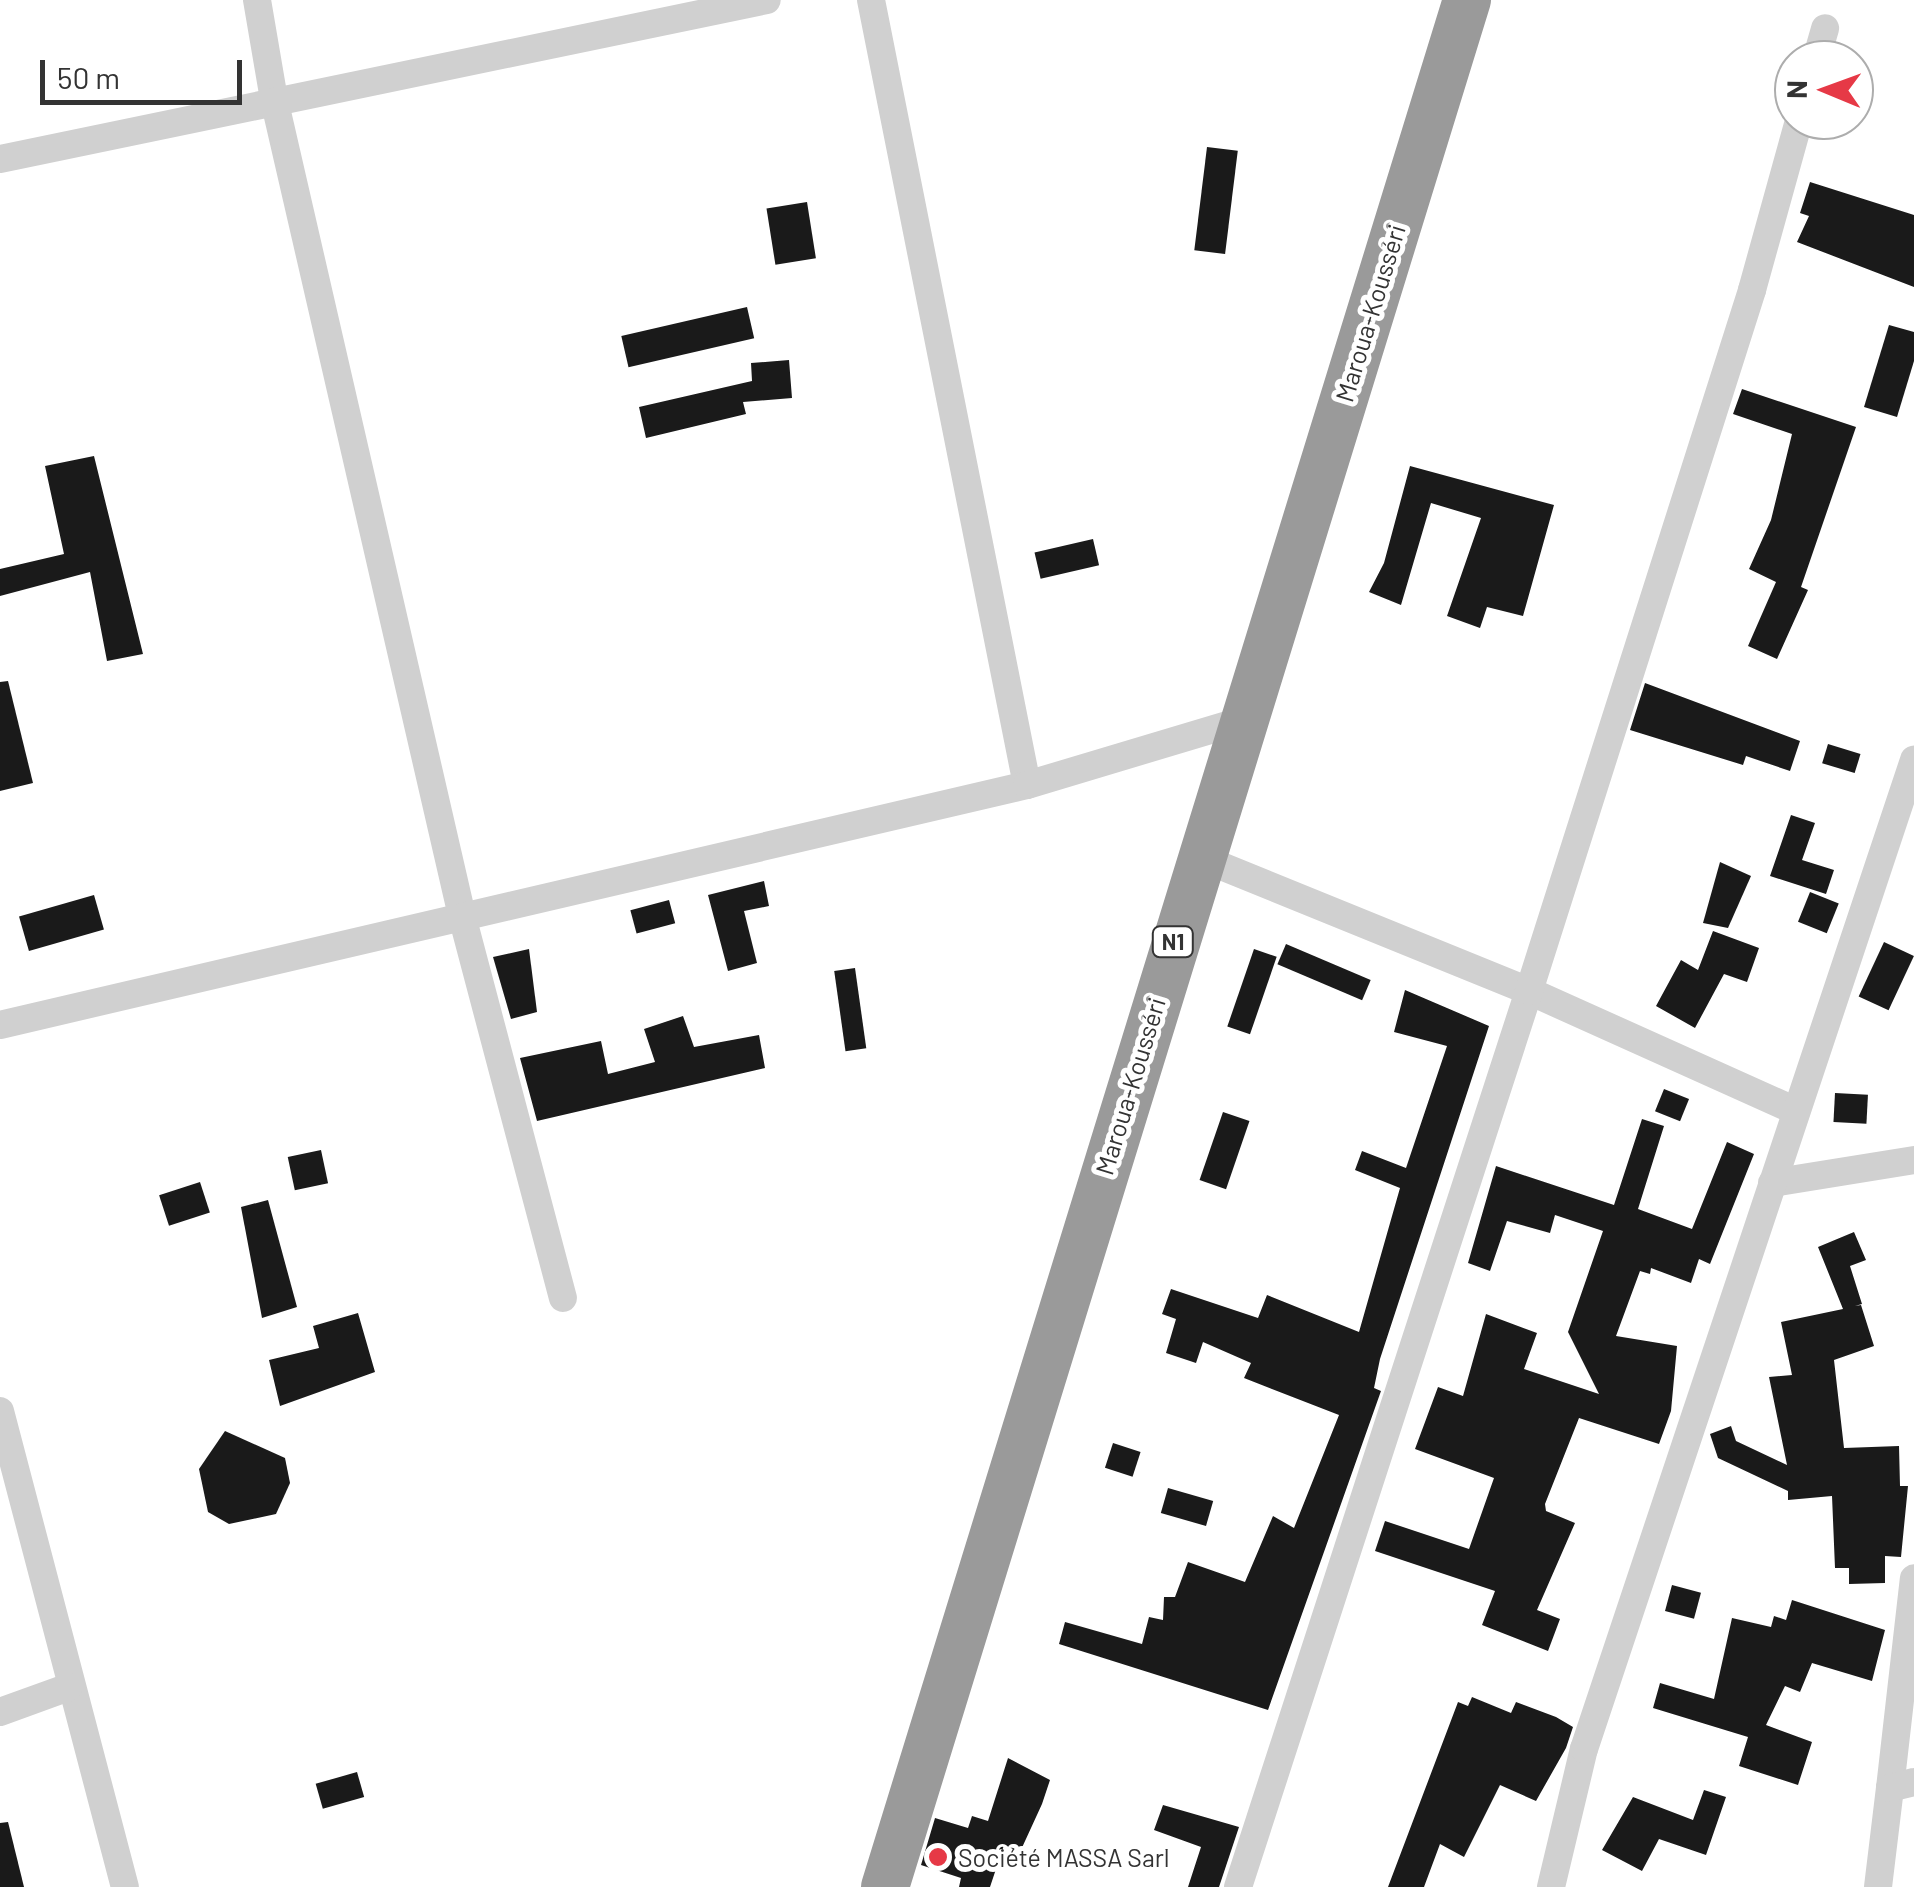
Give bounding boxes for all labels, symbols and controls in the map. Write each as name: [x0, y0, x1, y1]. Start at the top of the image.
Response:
scale bar: [45, 40, 248, 102]
north arrow: [1774, 40, 1874, 140]
text: 50 m: [57, 59, 120, 95]
text: N: [1779, 80, 1813, 99]
street label: Maroua-Kousséri: [1329, 221, 1411, 405]
road number: N1: [1150, 925, 1196, 959]
street label: Maroua-Kousséri: [1089, 994, 1171, 1178]
place label: Société MASSA Sarl: [958, 1842, 1169, 1872]
marker: Société MASSA Sarl: [927, 1846, 949, 1868]

